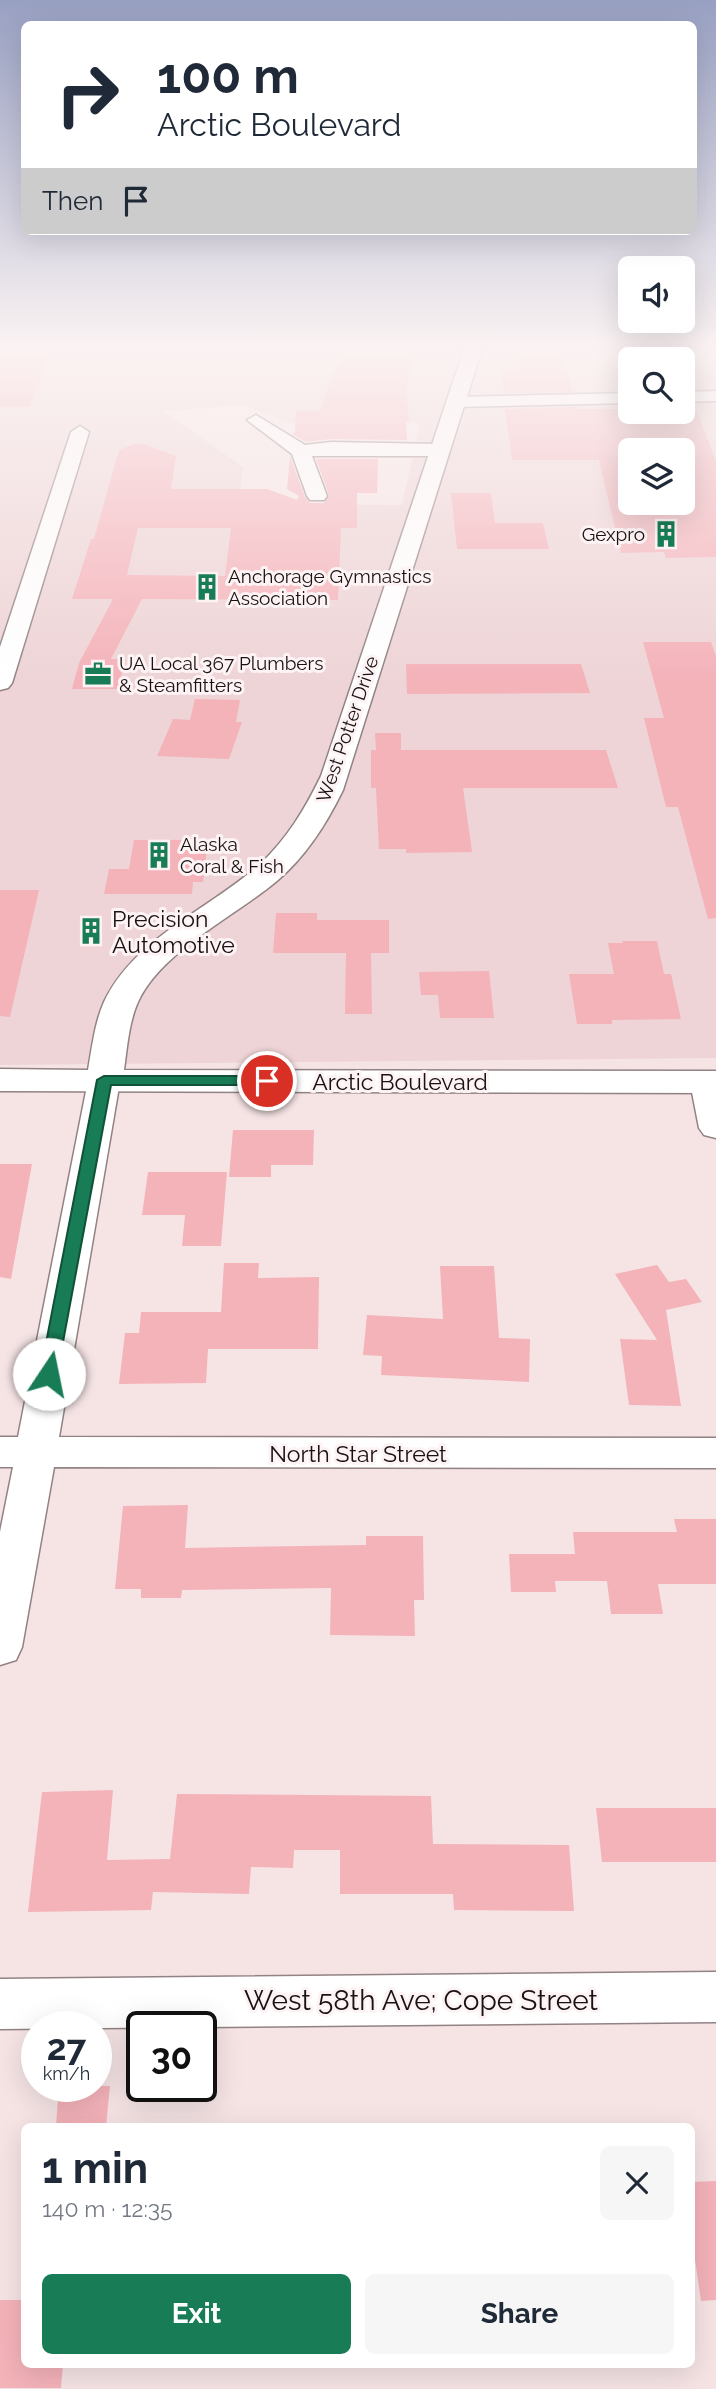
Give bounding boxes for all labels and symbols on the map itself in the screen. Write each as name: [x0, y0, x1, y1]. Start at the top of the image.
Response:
building icon: Gexpro: [651, 519, 681, 549]
place label: Gexpro: [582, 523, 645, 545]
place label: Anchorage Gymnastics Association: [228, 565, 431, 609]
building icon: Anchorage Gymnastics Association: [192, 572, 222, 602]
place label: UA Local 367 Plumbers & Steamfitters: [119, 652, 323, 696]
street label: West Potter Drive: [312, 653, 382, 805]
office icon: UA Local 367 Plumbers & Steamfitters: [83, 659, 113, 689]
place label: Alaska Coral & Fish: [180, 833, 284, 877]
building icon: Alaska Coral & Fish: [144, 840, 174, 870]
place label: Precision Automotive: [112, 905, 235, 958]
building icon: Precision Automotive: [76, 916, 106, 946]
pin: [237, 1051, 297, 1111]
street label: Arctic Boulevard: [312, 1068, 488, 1095]
position arrow: [12, 1337, 86, 1411]
street label: North Star Street: [269, 1440, 447, 1467]
street label: West 58th Ave; Cope Street: [244, 1984, 599, 2017]
speed limit sign: 30: [126, 2011, 217, 2102]

